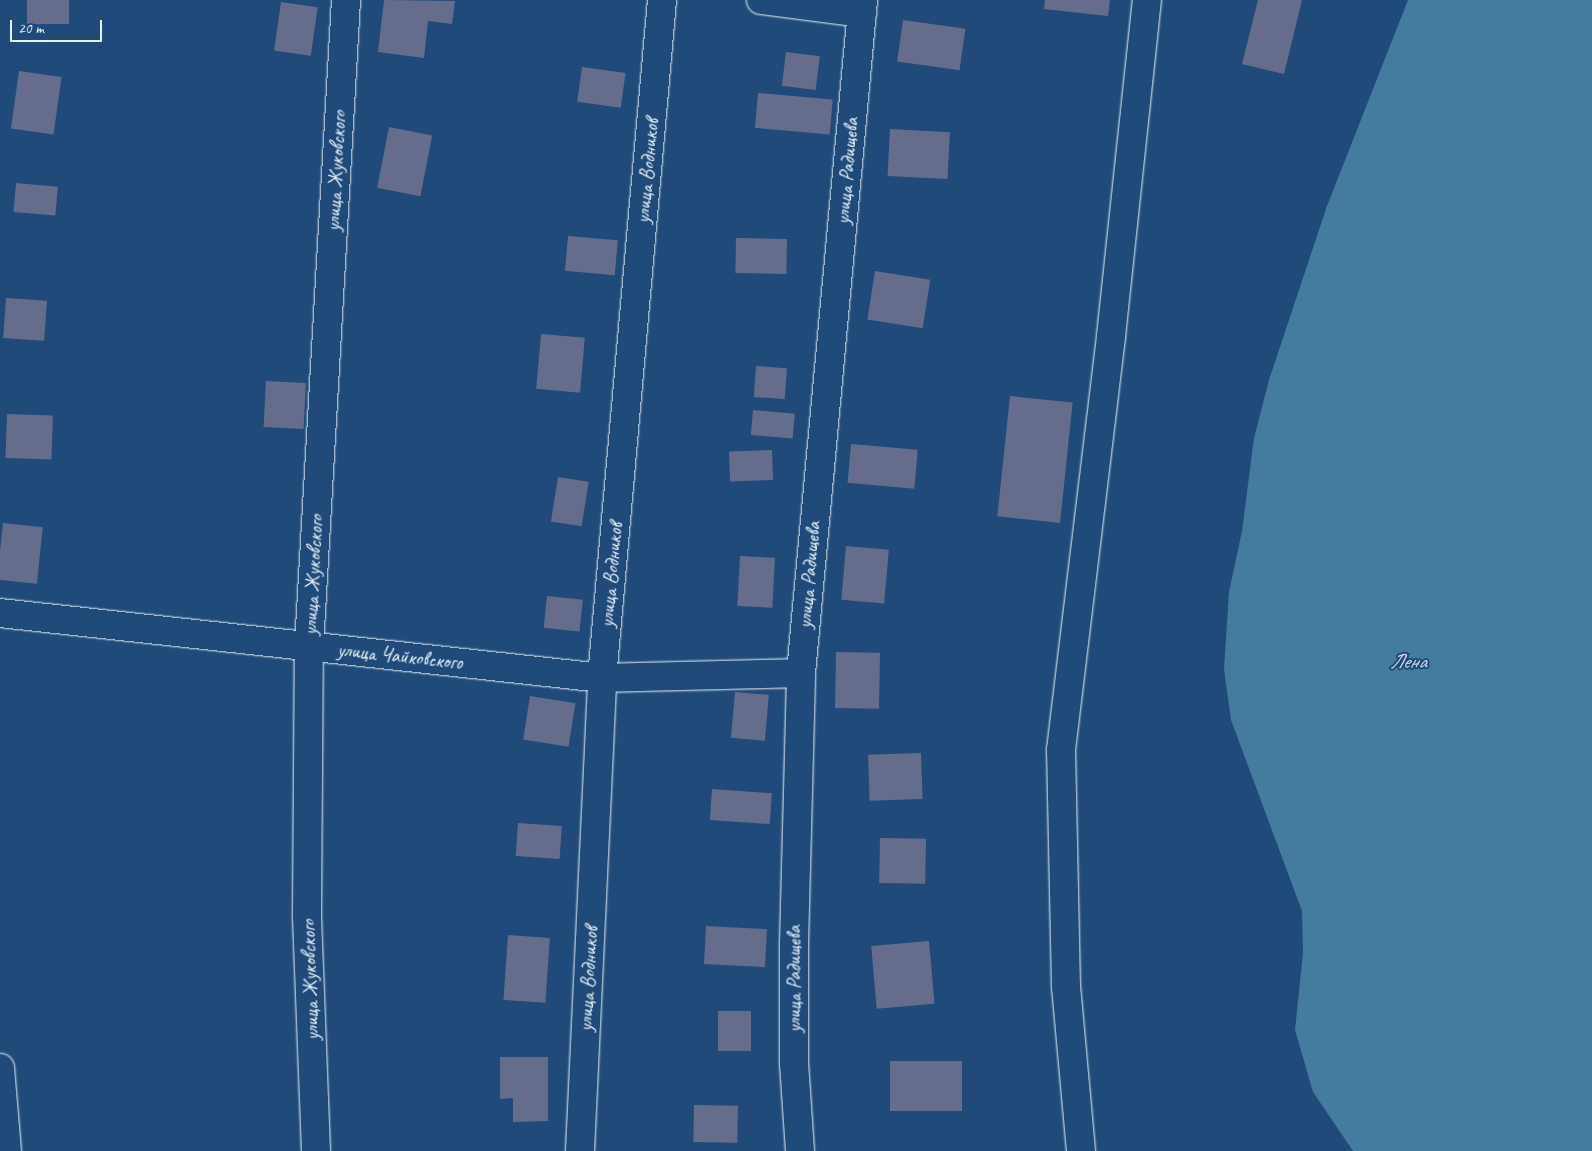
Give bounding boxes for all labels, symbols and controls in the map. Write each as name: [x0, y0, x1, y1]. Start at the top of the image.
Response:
scale bar: [12, 10, 105, 42]
text: 20 m: [18, 19, 44, 38]
street label: улица Жуковского: [321, 110, 351, 232]
street label: улица Радищева: [830, 115, 864, 227]
street label: улица Водников: [630, 118, 664, 224]
street label: улица Жуковского: [298, 514, 328, 636]
street label: улица Радищева: [792, 519, 826, 631]
street label: улица Водников: [594, 522, 628, 628]
street label: улица Чайковского: [336, 638, 464, 674]
water label: Лена: [1390, 648, 1426, 674]
street label: улица Жуковского: [296, 919, 324, 1041]
street label: улица Радищева: [782, 924, 806, 1034]
street label: улица Водников: [573, 926, 603, 1032]

